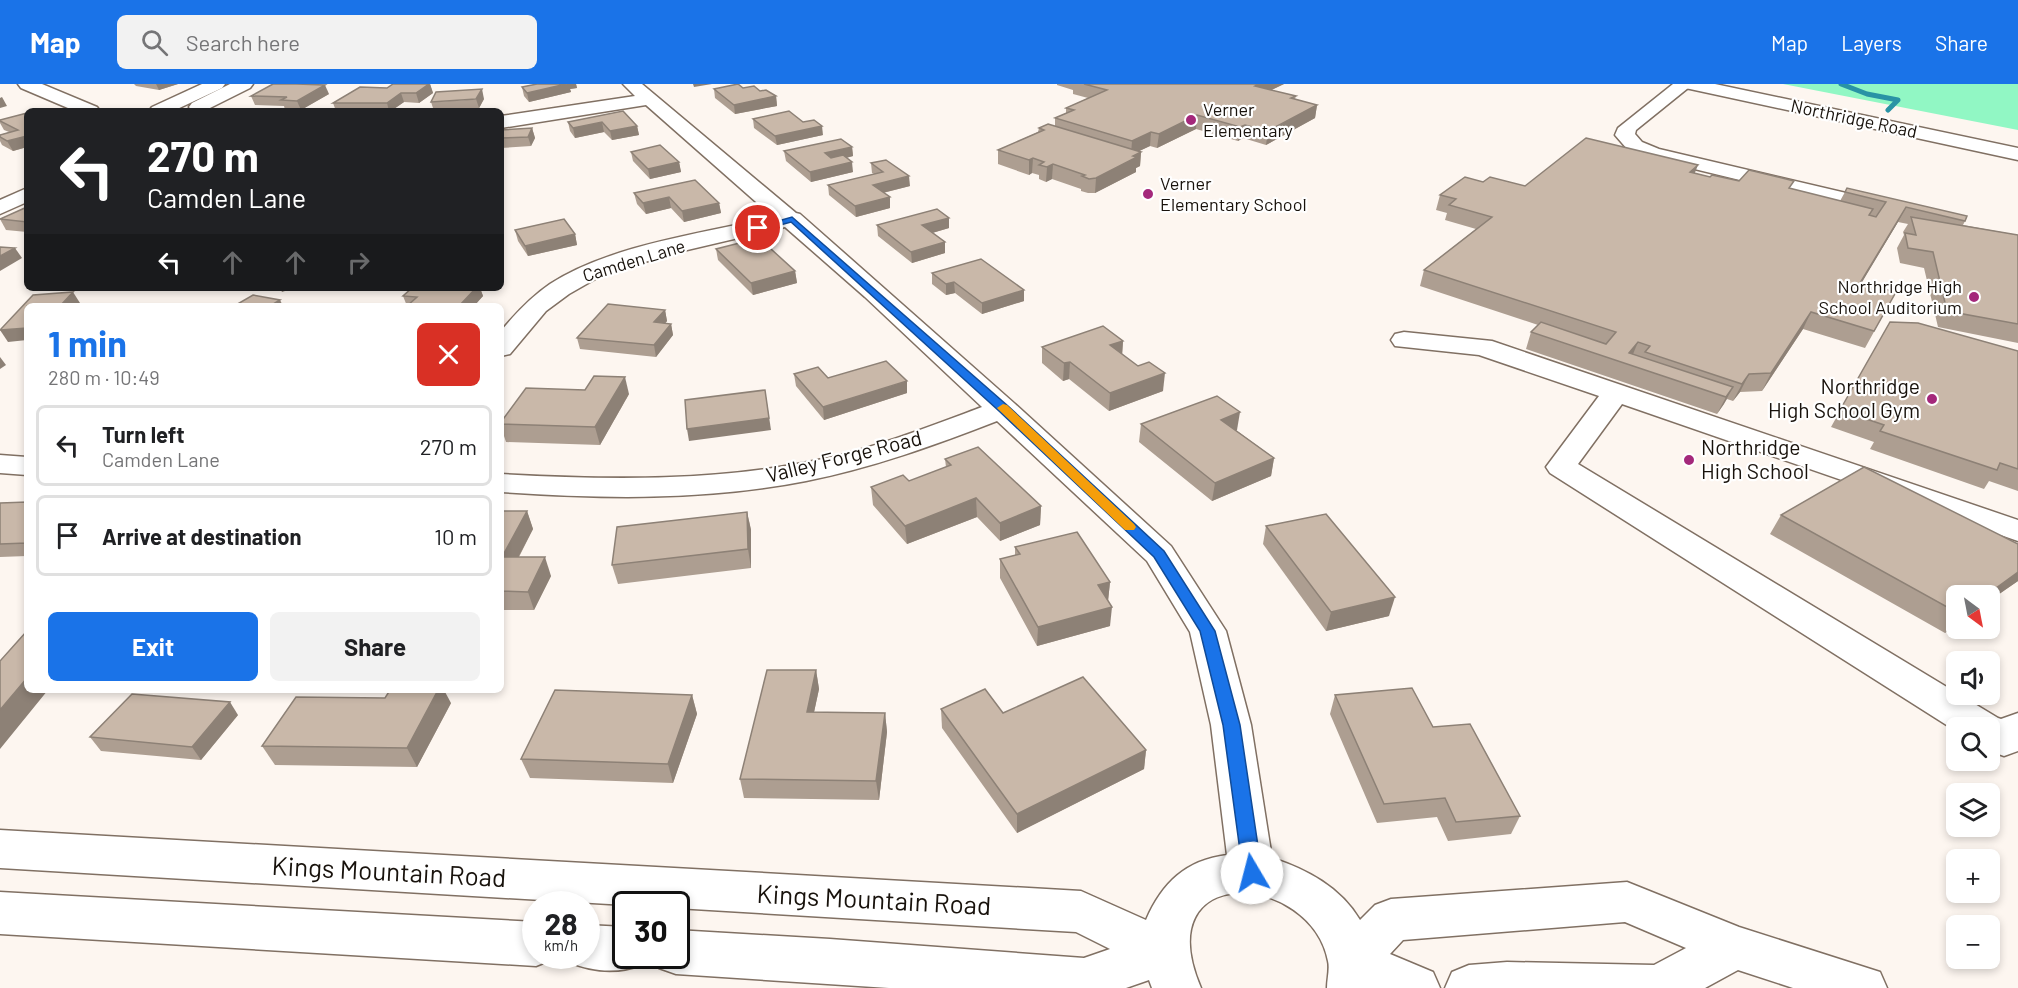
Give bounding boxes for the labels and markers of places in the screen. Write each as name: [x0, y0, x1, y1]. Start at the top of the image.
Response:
place label: Verner Elementary: [1203, 98, 1293, 141]
marker: Verner Elementary: [1184, 113, 1198, 127]
place label: Verner Elementary School: [1160, 172, 1307, 215]
marker: Verner Elementary School: [1141, 187, 1155, 201]
pin: [732, 202, 783, 253]
place label: Northridge High School Auditorium: [1818, 275, 1962, 318]
marker: Northridge High School Auditorium: [1967, 290, 1981, 304]
place label: Northridge High School Gym: [1768, 373, 1920, 422]
marker: Northridge High School Gym: [1925, 392, 1939, 406]
place label: Northridge High School: [1701, 434, 1809, 483]
marker: Northridge High School: [1682, 453, 1696, 467]

